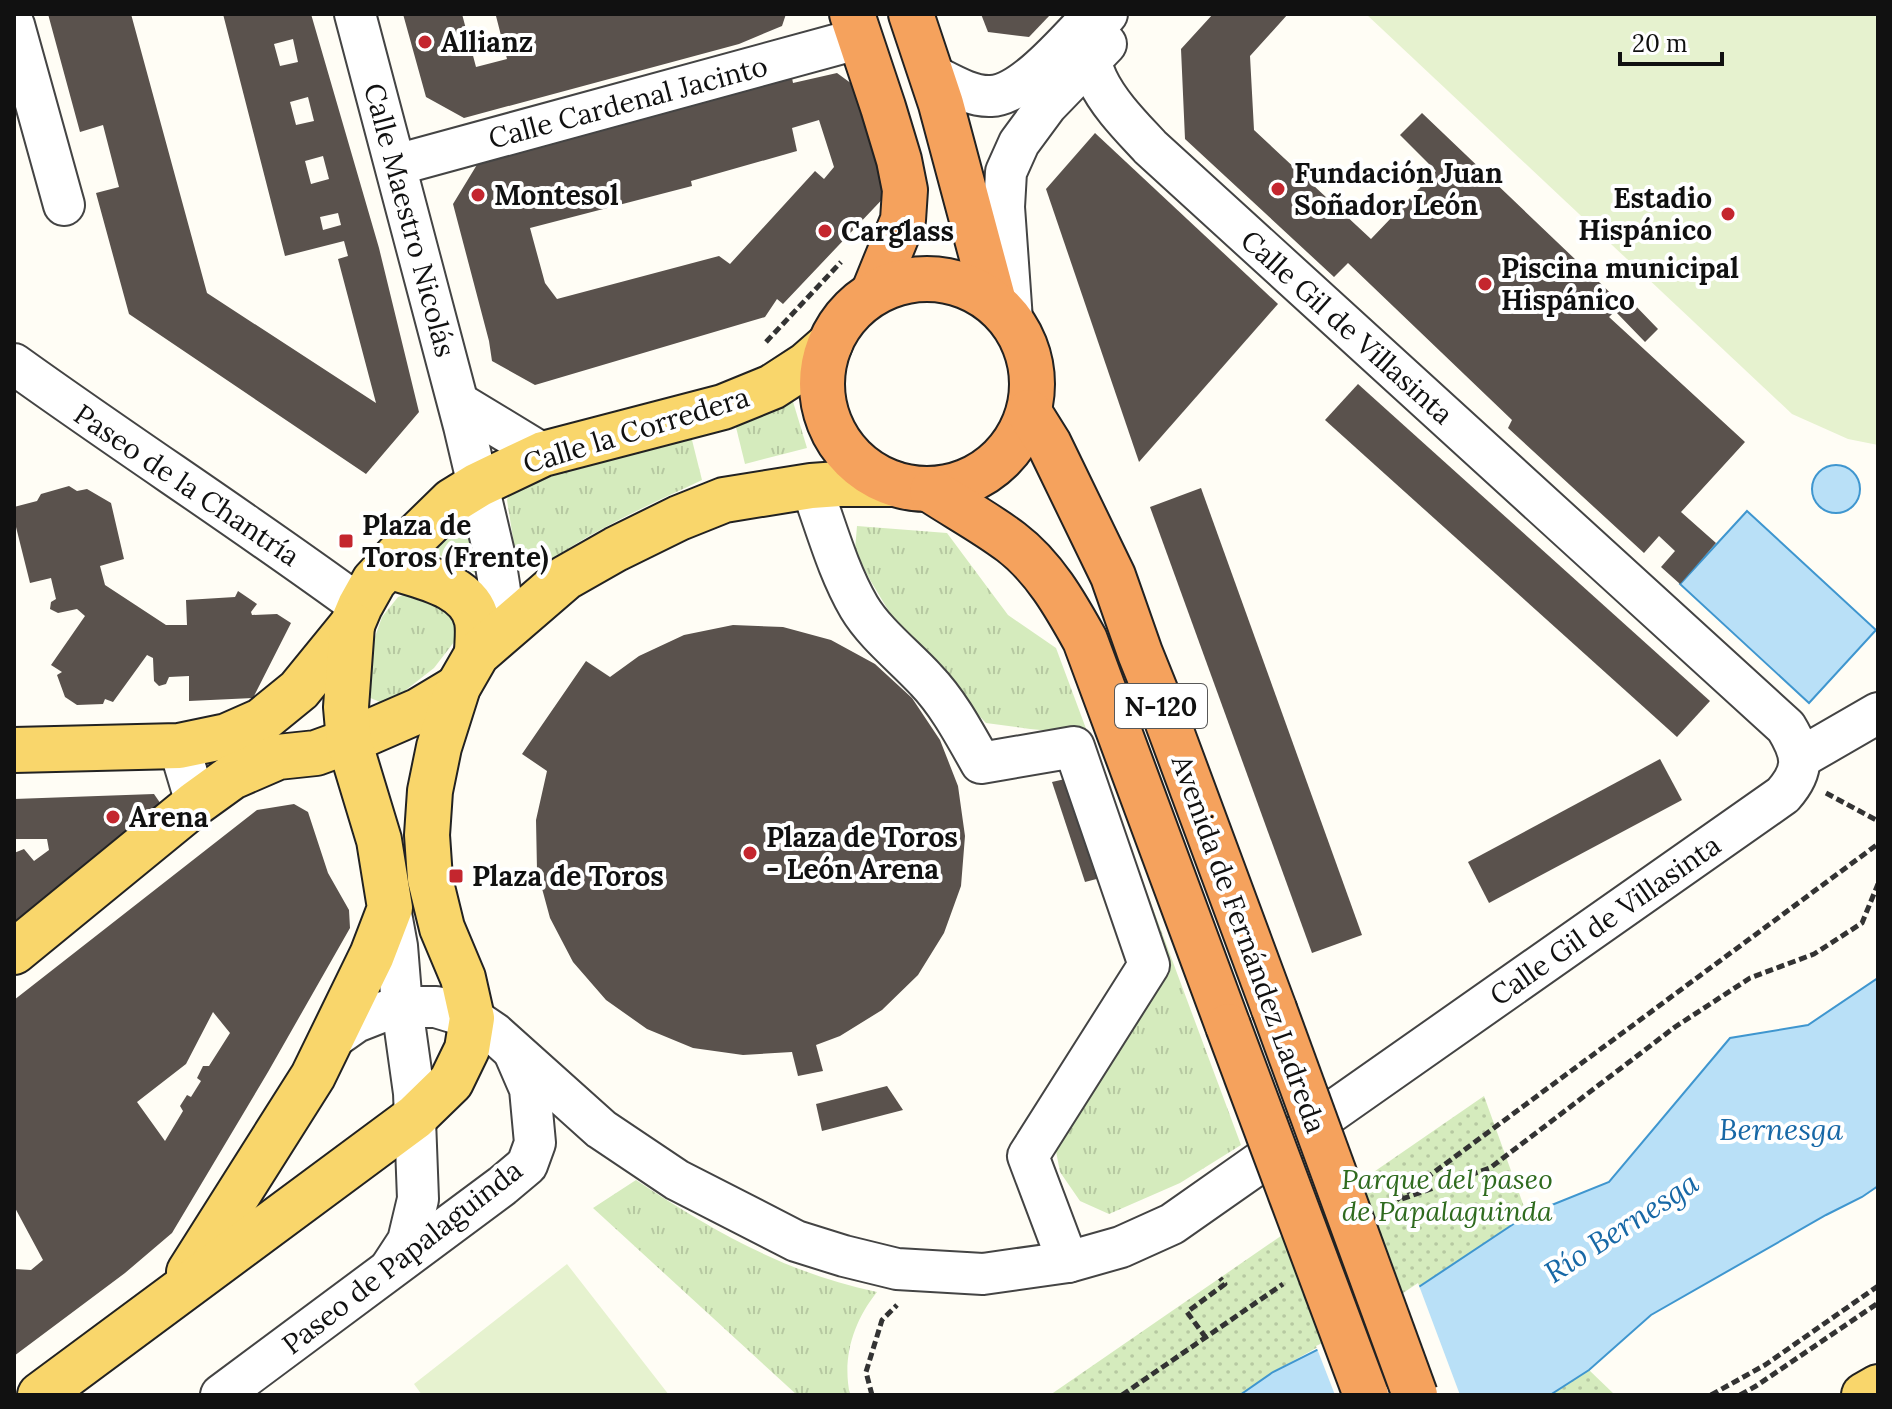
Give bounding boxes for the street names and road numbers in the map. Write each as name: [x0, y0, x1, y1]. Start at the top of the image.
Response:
street label: Calle Cardenal Jacinto: [485, 47, 771, 157]
street label: Calle Maestro Nicolás: [356, 79, 464, 361]
street label: Calle Gil de Villasinta: [1233, 222, 1461, 432]
street label: Calle la Corredera: [519, 378, 753, 482]
street label: Paseo de la Chantría: [67, 396, 307, 574]
road number: N-120: [1115, 684, 1207, 728]
street label: Avenida de Fernández Ladreda: [1163, 749, 1334, 1138]
street label: Calle Gil de Villasinta: [1483, 827, 1727, 1013]
street label: Paseo de Papalaguinda: [275, 1152, 529, 1362]

